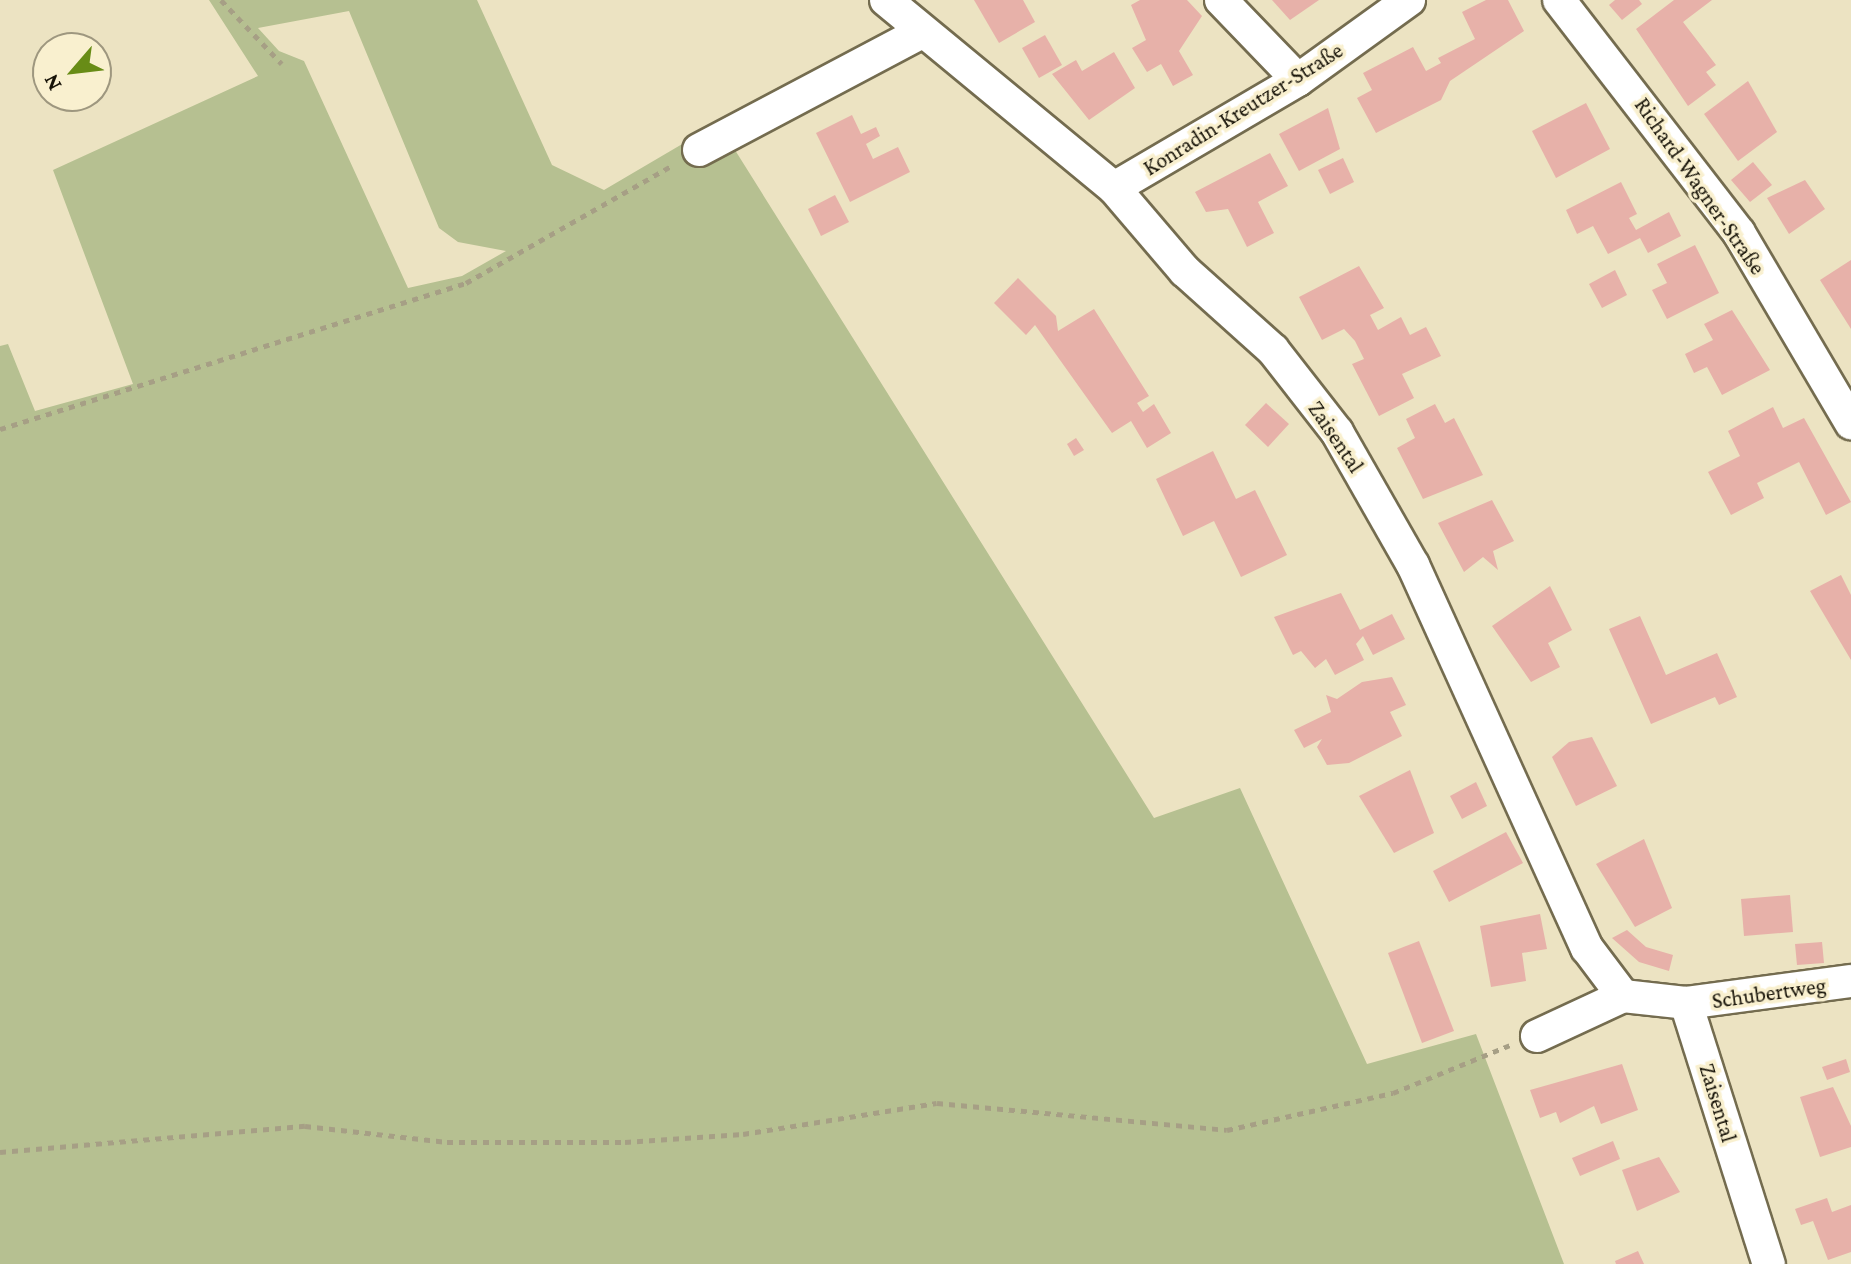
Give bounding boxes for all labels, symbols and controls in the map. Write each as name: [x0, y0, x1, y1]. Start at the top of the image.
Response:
north arrow: [32, 32, 112, 112]
street label: Konradin-Kreutzer-Straße: [1138, 37, 1348, 181]
text: N: [38, 70, 67, 95]
street label: Richard-Wagner-Straße: [1629, 92, 1771, 280]
street label: Zaisental: [1303, 396, 1369, 478]
street label: Schubertweg: [1710, 972, 1828, 1014]
street label: Zaisental: [1694, 1061, 1742, 1145]

